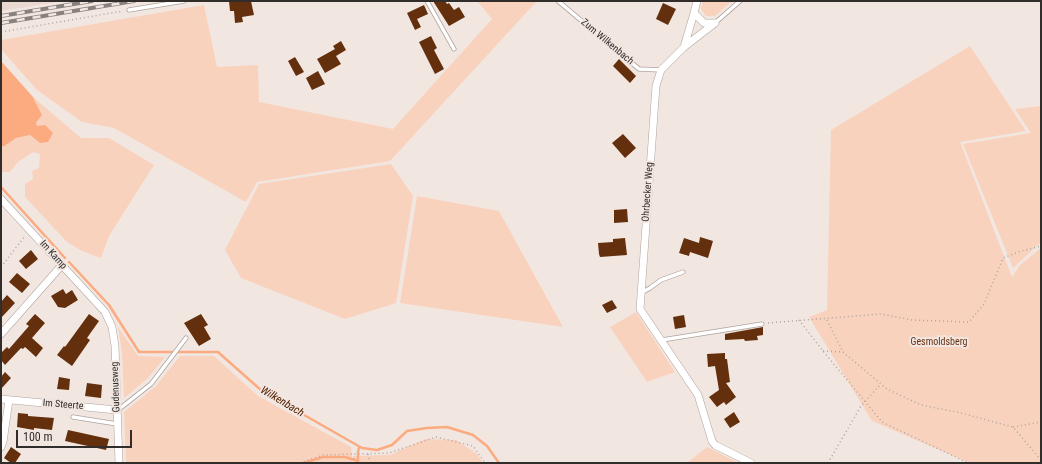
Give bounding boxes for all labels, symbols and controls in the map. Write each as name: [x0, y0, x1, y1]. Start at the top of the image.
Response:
street label: Zum Wilkenbach: [578, 16, 636, 68]
street label: Ohrbecker Weg: [640, 162, 656, 222]
street label: Im Kamp: [37, 238, 69, 272]
park label: Gesmoldsberg: [910, 336, 968, 348]
street label: Gudenusweg: [109, 361, 123, 413]
water label: Wilkenbach: [258, 384, 306, 420]
street label: Im Steerte: [42, 397, 84, 413]
scale bar: [18, 422, 134, 448]
text: 100 m: [23, 430, 53, 444]

